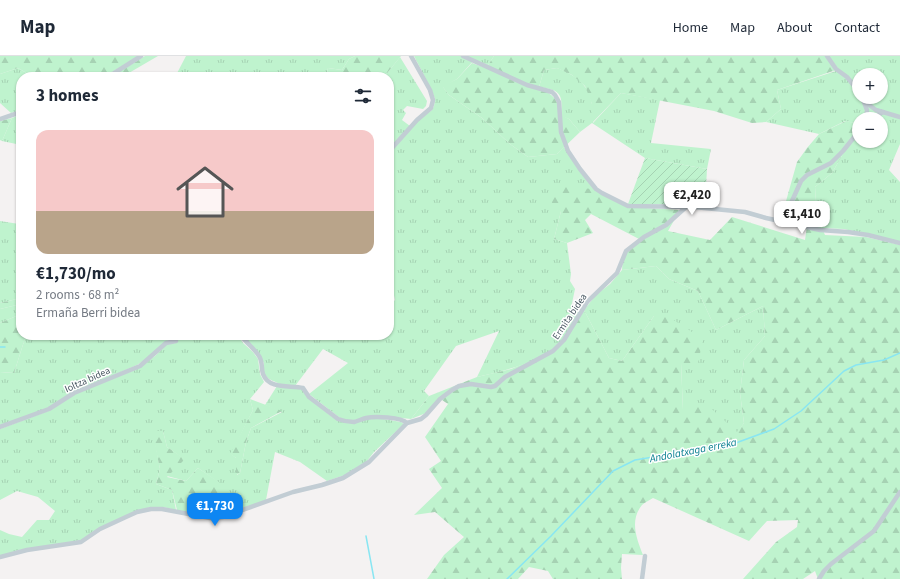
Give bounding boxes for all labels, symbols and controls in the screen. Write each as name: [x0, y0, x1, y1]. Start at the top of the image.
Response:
text: Map: [20, 14, 55, 41]
text: Home: [673, 18, 708, 38]
text: Map: [730, 18, 755, 38]
text: About: [777, 18, 812, 38]
text: Contact: [834, 18, 880, 38]
map controls: [852, 68, 888, 148]
button: +: [852, 68, 888, 104]
text: 3 homes: [36, 84, 98, 108]
icon: filters: [352, 85, 374, 107]
button: −: [852, 112, 888, 148]
icon: home: [169, 156, 241, 228]
pin: €2,420: [659, 182, 725, 216]
text: €2,420: [673, 186, 711, 204]
pin: €1,410: [769, 201, 835, 235]
text: €1,410: [783, 205, 821, 223]
text: €1,730/mo: [36, 262, 116, 286]
text: 2 rooms · 68 m²: [36, 286, 119, 304]
street label: Ermita bidea: [549, 291, 590, 342]
text: Ermaña Berri bidea: [36, 304, 140, 322]
street label: Ioltza bidea: [62, 364, 112, 396]
water label: Andolatxaga erreka: [647, 435, 738, 466]
pin: €1,730: [182, 493, 248, 527]
text: €1,730: [196, 497, 234, 515]

